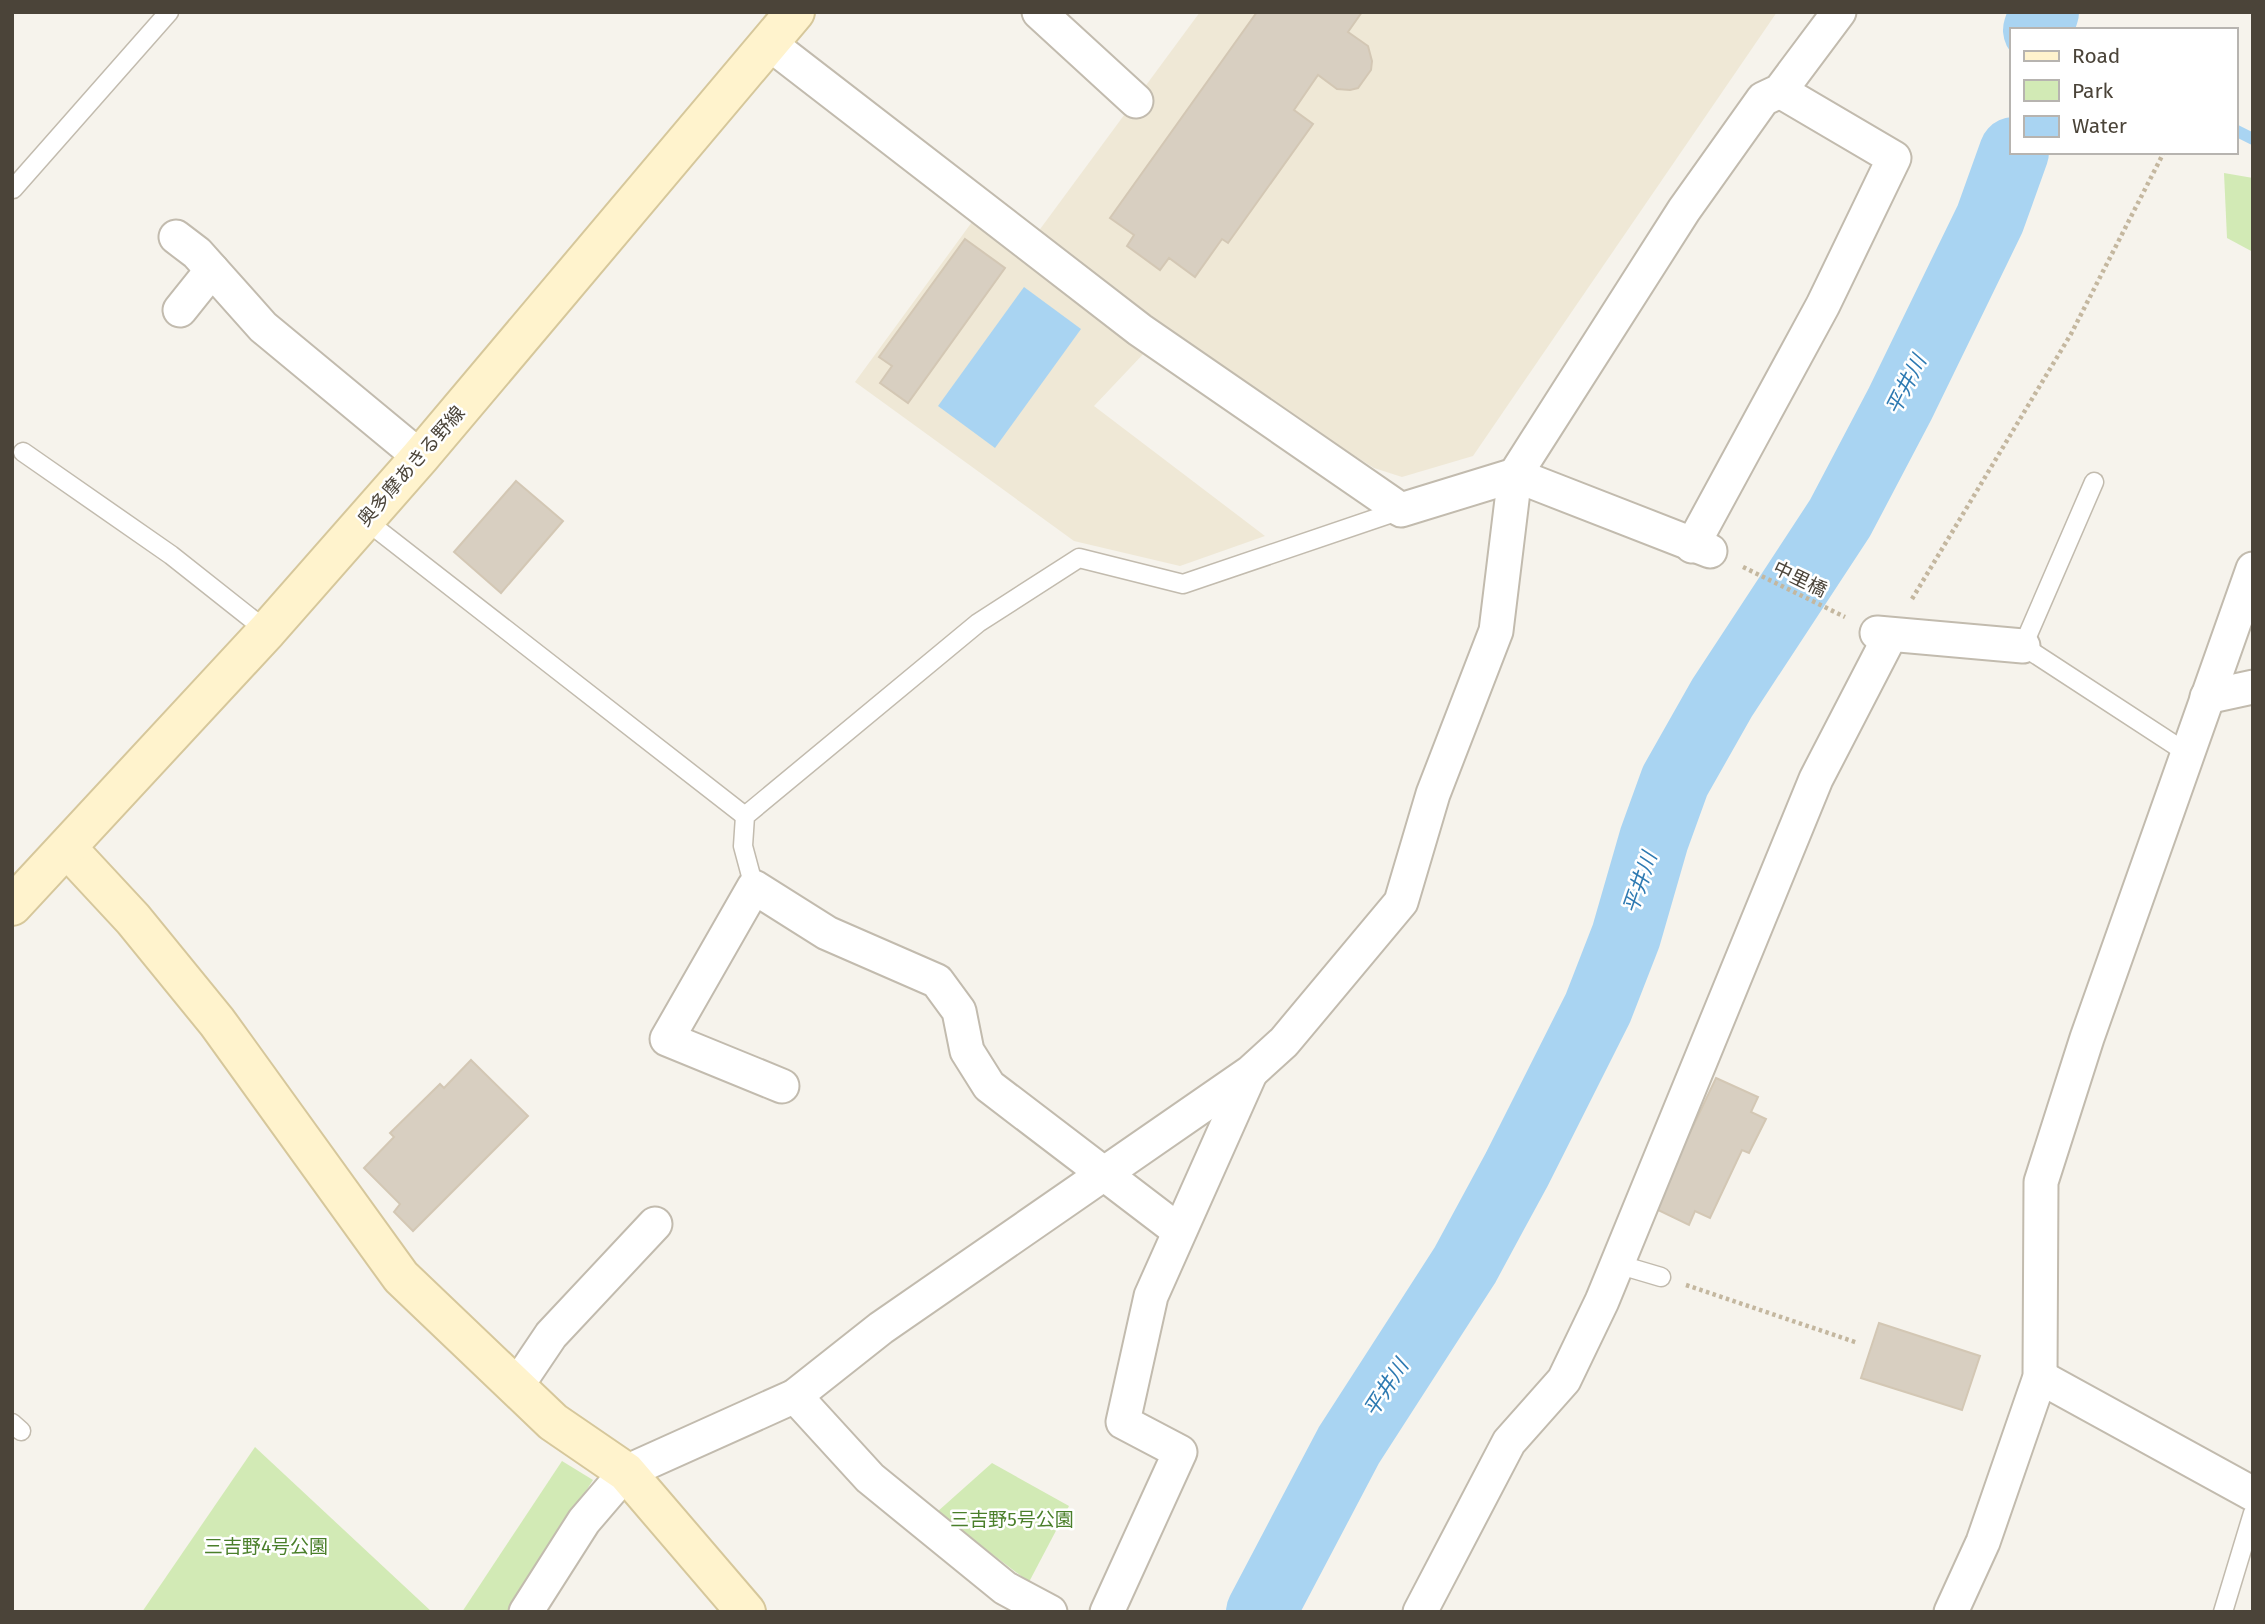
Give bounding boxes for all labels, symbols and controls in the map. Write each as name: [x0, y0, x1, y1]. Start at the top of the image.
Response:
legend: [2010, 28, 2237, 154]
text: Road: [2072, 43, 2120, 69]
text: Park: [2072, 78, 2114, 104]
text: Water: [2072, 113, 2127, 139]
water label: 平井川: [1880, 349, 1933, 419]
street label: 奥多摩あきる野線: [353, 401, 469, 531]
street label: 中里橋: [1769, 556, 1831, 602]
water label: 平井川: [1617, 847, 1663, 917]
water label: 平井川: [1358, 1353, 1415, 1421]
park label: 三吉野5号公園: [950, 1508, 1074, 1531]
park label: 三吉野4号公園: [204, 1535, 328, 1558]

